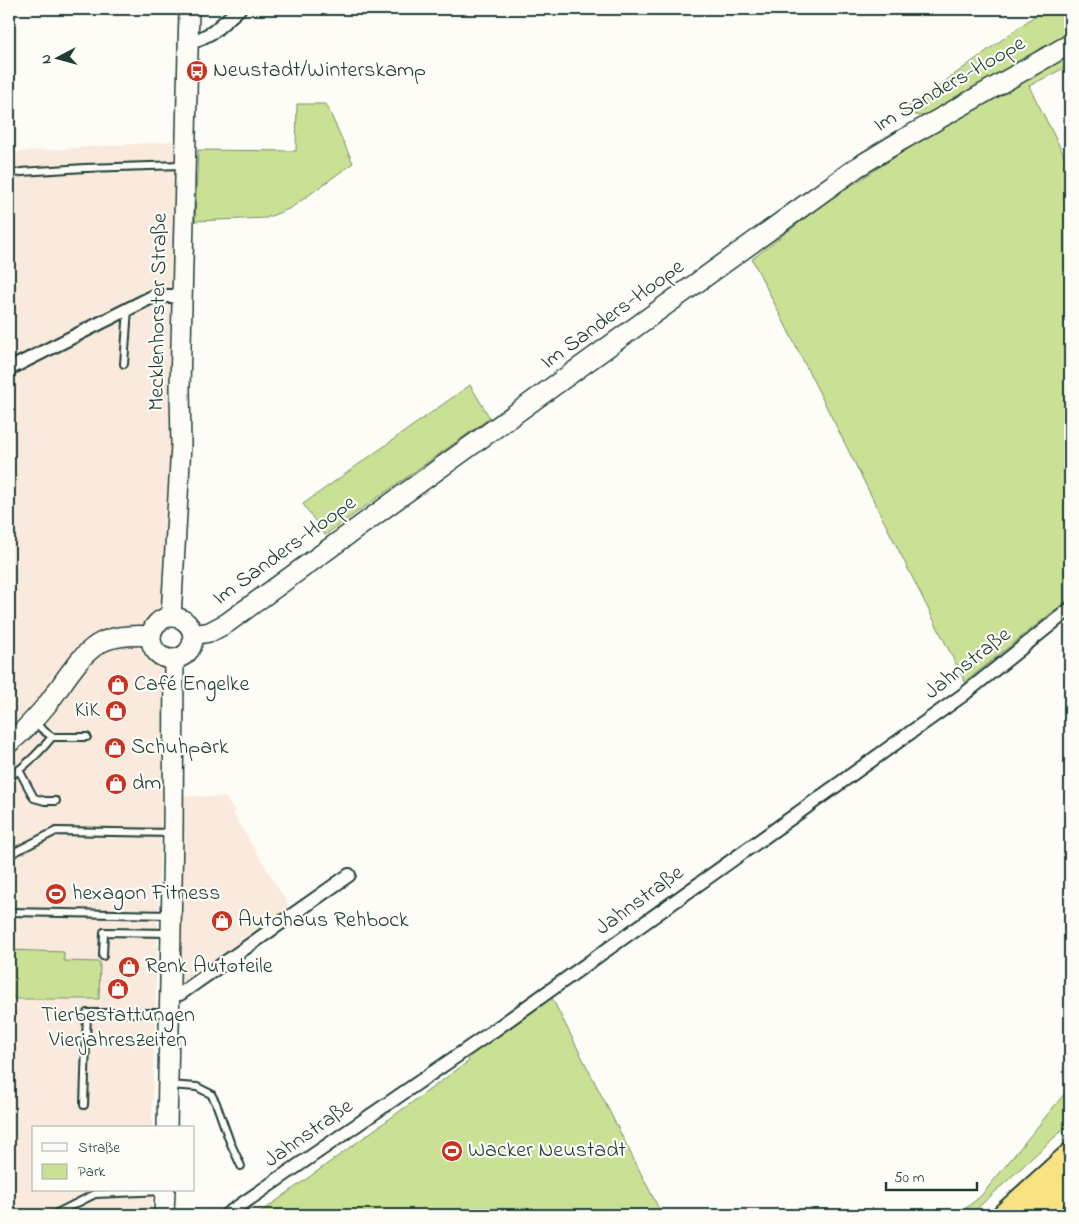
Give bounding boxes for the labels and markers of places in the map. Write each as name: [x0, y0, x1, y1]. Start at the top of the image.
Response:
place label: Neustadt/Winterskamp: [213, 55, 426, 87]
bus stop icon: Neustadt/Winterskamp: [185, 59, 209, 83]
place label: Café Engelke: [134, 669, 249, 702]
shop icon: Café Engelke: [106, 673, 130, 697]
place label: KiK: [75, 695, 100, 727]
shop icon: KiK: [104, 699, 128, 723]
place label: Schuhpark: [131, 732, 229, 764]
shop icon: Schuhpark: [103, 736, 127, 760]
place label: dm: [132, 768, 161, 800]
shop icon: dm: [104, 772, 128, 796]
place label: hexagon Fitness: [72, 878, 220, 911]
sports icon: hexagon Fitness: [44, 882, 68, 906]
place label: Autohaus Rehbock: [238, 905, 409, 937]
shop icon: Autohaus Rehbock: [210, 909, 234, 933]
place label: Renk Autoteile: [145, 951, 273, 983]
shop icon: Renk Autoteile: [117, 955, 141, 979]
shop icon: Tierbestattungen Vierjahreszeiten: [106, 977, 130, 1001]
place label: Tierbestattungen Vierjahreszeiten: [41, 1000, 195, 1057]
place label: Wacker Neustadt: [468, 1135, 627, 1167]
sports icon: Wacker Neustadt: [440, 1139, 464, 1163]

